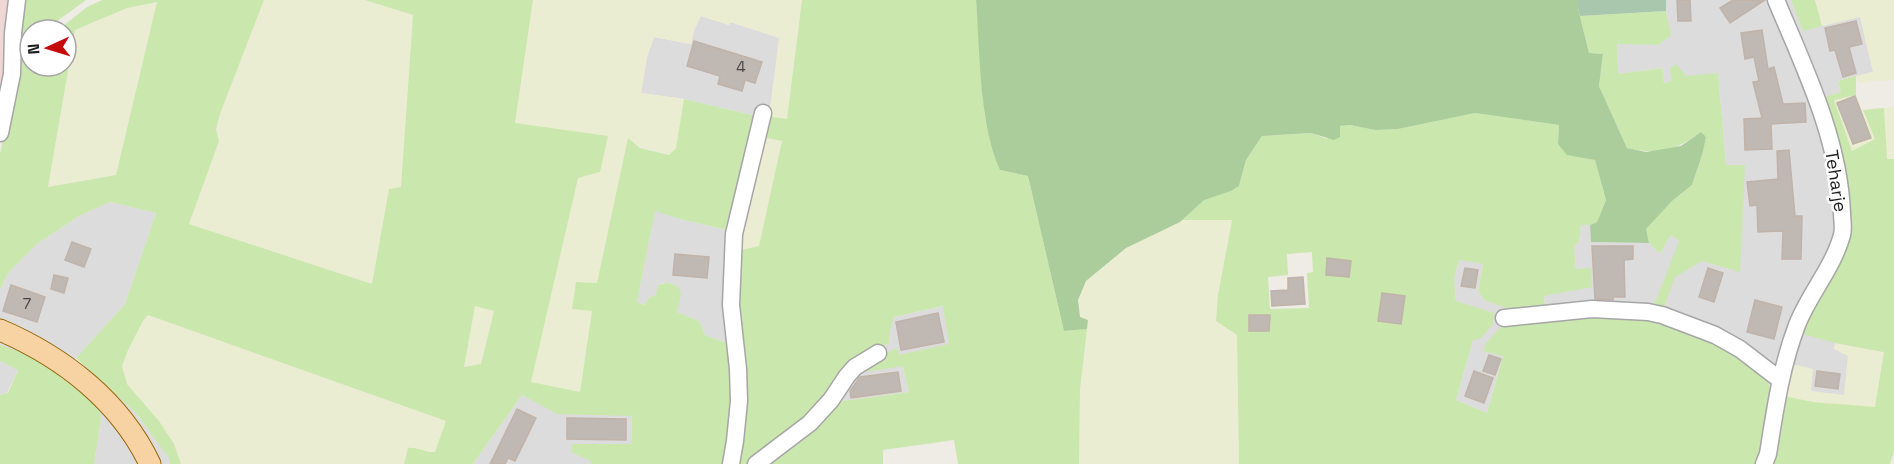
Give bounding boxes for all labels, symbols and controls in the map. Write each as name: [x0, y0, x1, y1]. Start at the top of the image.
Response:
north arrow: [18, 18, 78, 78]
text: N: [23, 43, 44, 55]
house number: 4: [736, 57, 746, 76]
street label: Teharje: [1820, 148, 1853, 214]
house number: 7: [23, 294, 31, 313]

